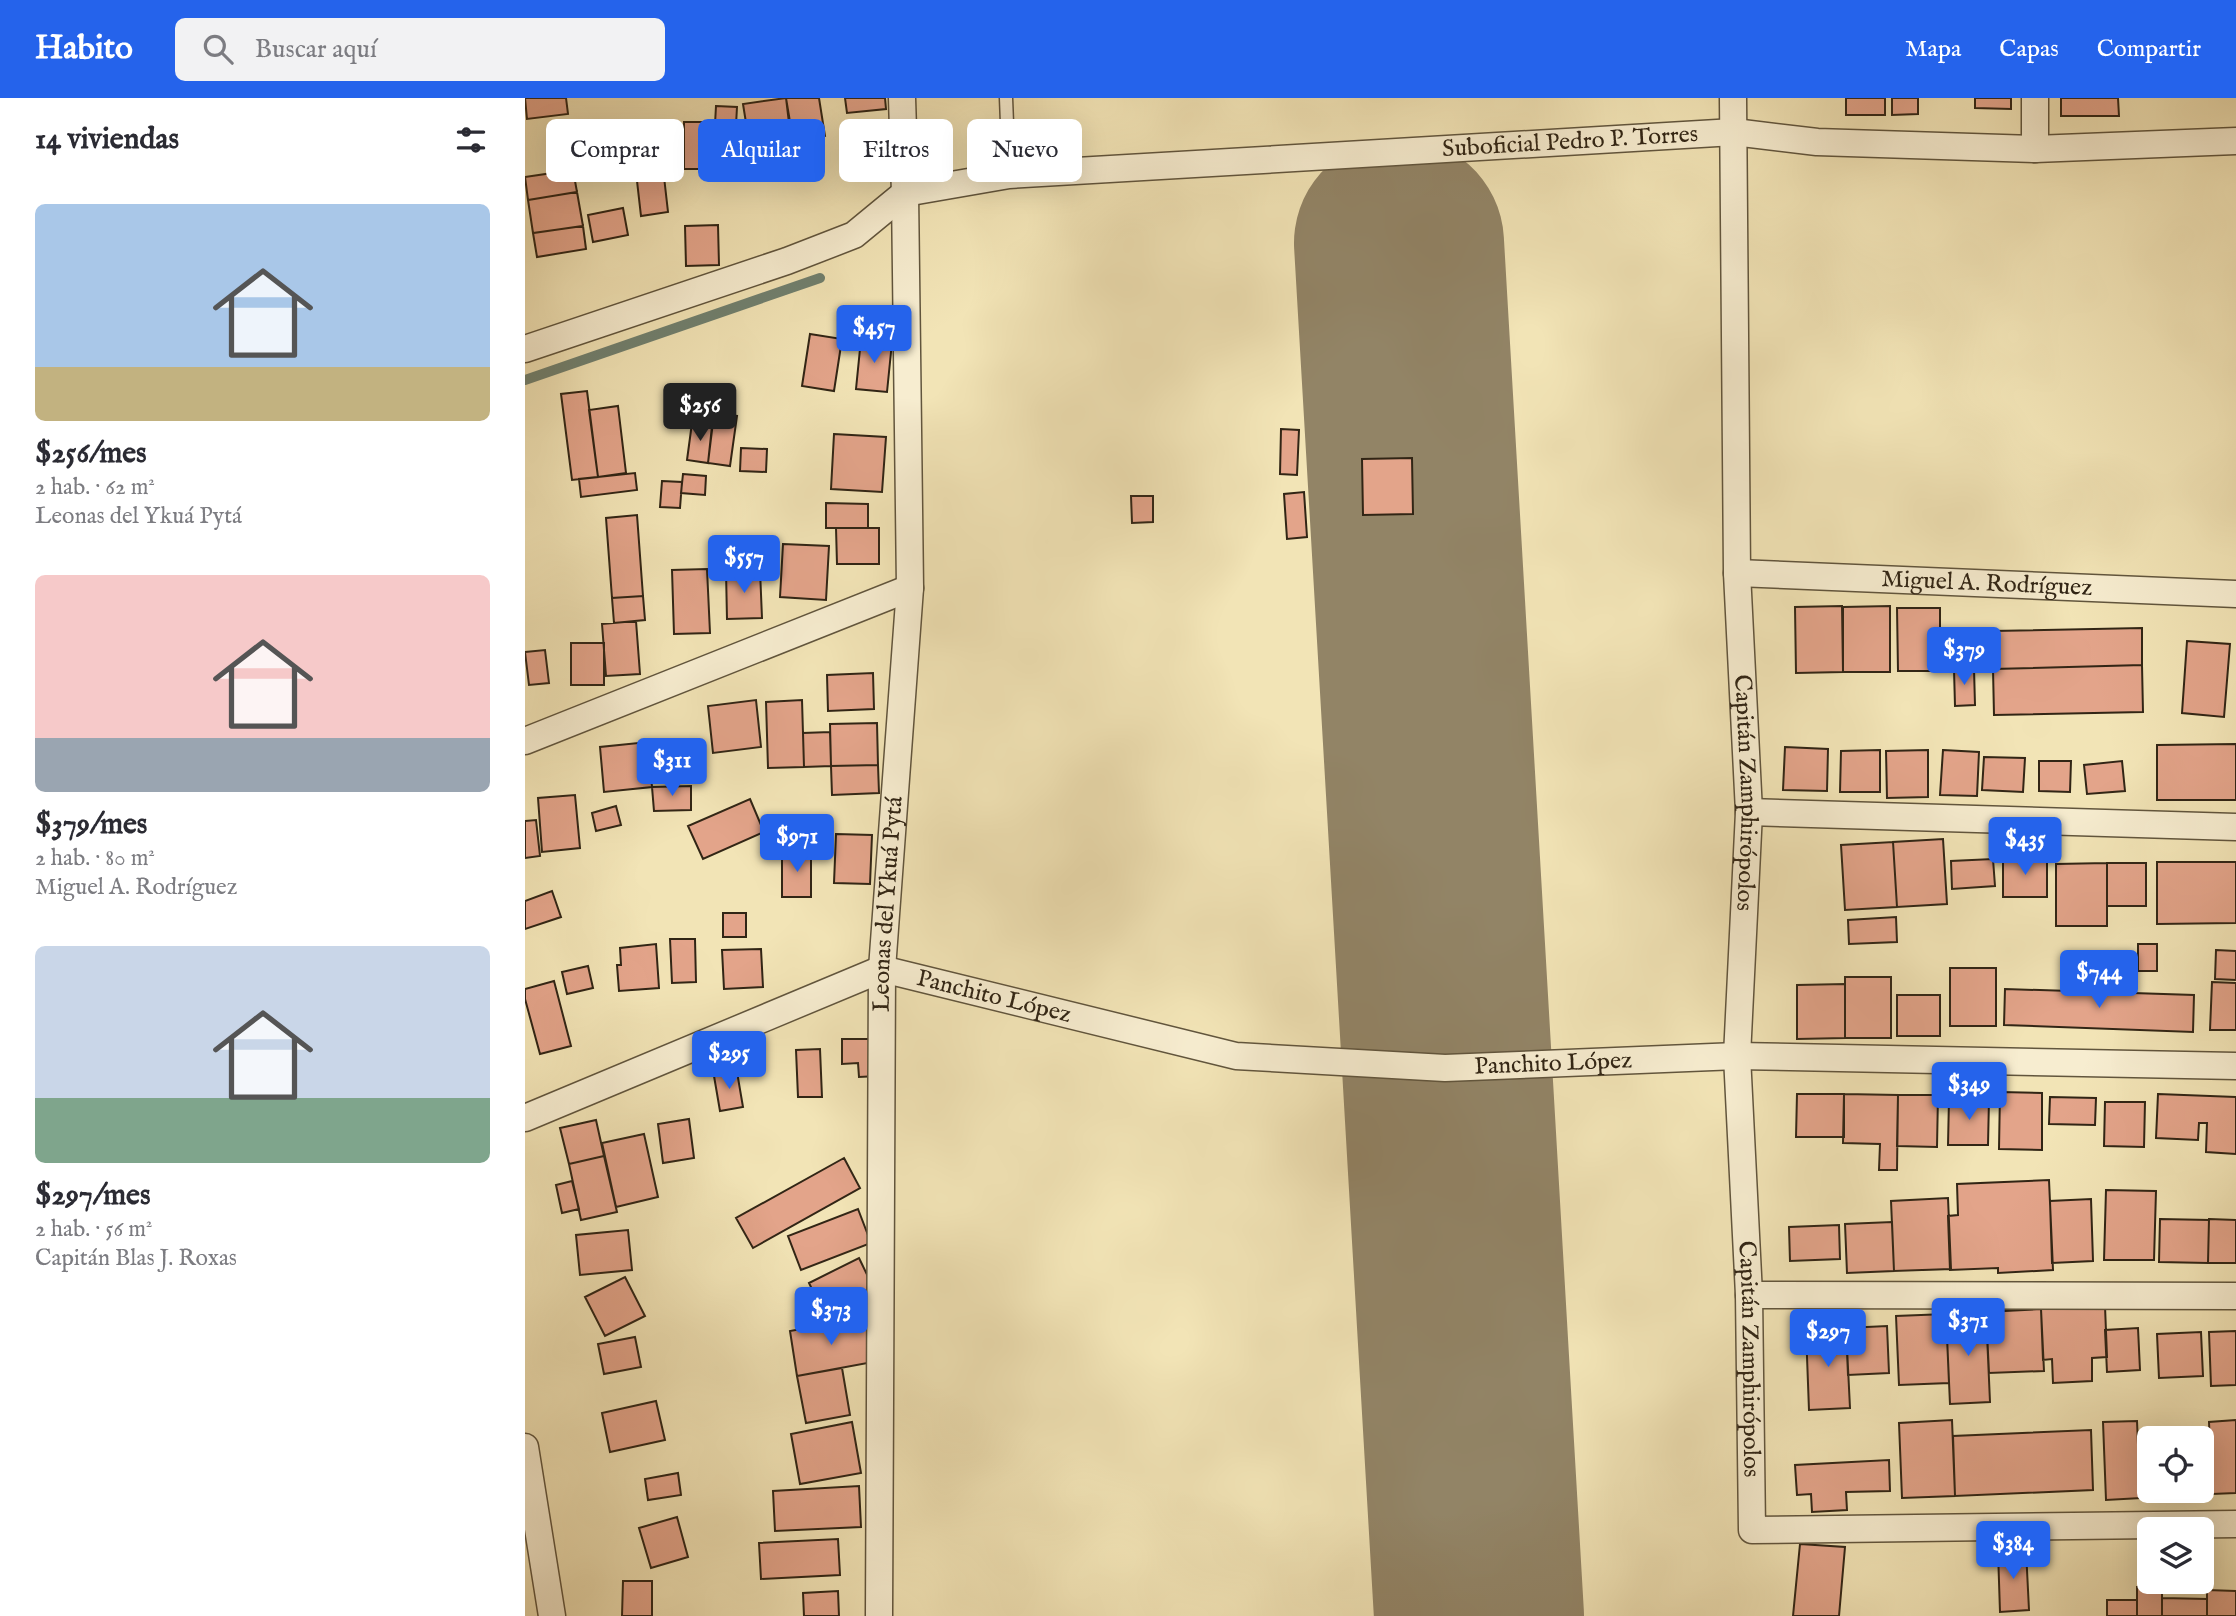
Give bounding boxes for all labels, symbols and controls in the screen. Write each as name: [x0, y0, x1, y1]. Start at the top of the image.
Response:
search box: [175, 18, 665, 81]
text: Habito: [35, 28, 133, 70]
icon: search: [199, 30, 237, 68]
text: Buscar aquí: [255, 33, 377, 66]
text: Mapa: [1905, 34, 1961, 65]
text: Capas: [1999, 34, 2059, 65]
text: Compartir: [2097, 34, 2201, 65]
chip: Comprar: [546, 119, 684, 182]
chip: Alquilar: [698, 119, 825, 182]
chip: Filtros: [839, 119, 953, 182]
chip: Nuevo: [967, 119, 1082, 182]
street label: Suboficial Pedro P. Torres: [1441, 119, 1699, 165]
text: 14 viviendas: [35, 121, 179, 159]
icon: filters: [452, 121, 490, 159]
icon: home: [200, 250, 326, 376]
pin: $457: [833, 306, 915, 365]
text: $457: [852, 313, 896, 342]
pin: $256: [659, 384, 741, 443]
text: $256: [679, 391, 721, 420]
text: $256/mes: [35, 435, 147, 473]
text: 2 hab. · 62 m²: [35, 473, 155, 502]
text: Leonas del Ykuá Pytá: [35, 502, 242, 531]
pin: $557: [703, 536, 785, 595]
text: $557: [724, 543, 764, 572]
street label: Miguel A. Rodríguez: [1881, 564, 2093, 603]
icon: home: [200, 621, 326, 747]
pin: $379: [1923, 628, 2005, 687]
text: $379: [1943, 635, 1985, 664]
street label: Capitán Zamphirópolos: [1727, 674, 1765, 912]
pin: $311: [631, 738, 713, 798]
text: $311: [653, 746, 691, 775]
street label: Leonas del Ykuá Pytá: [866, 795, 910, 1012]
text: $379/mes: [35, 806, 147, 844]
pin: $971: [756, 814, 838, 874]
pin: $435: [1984, 818, 2066, 877]
text: $971: [776, 822, 818, 851]
text: $435: [2005, 825, 2045, 854]
text: 2 hab. · 80 m²: [35, 844, 155, 873]
text: Miguel A. Rodríguez: [35, 873, 237, 902]
pin: $744: [2058, 950, 2140, 1010]
text: $744: [2076, 958, 2122, 987]
street label: Panchito López: [913, 963, 1074, 1030]
icon: home: [200, 992, 326, 1118]
pin: $295: [688, 1032, 770, 1091]
text: $295: [708, 1039, 750, 1068]
street label: Panchito López: [1474, 1045, 1633, 1082]
pin: $349: [1928, 1062, 2010, 1122]
text: $349: [1948, 1070, 1990, 1099]
text: $297/mes: [35, 1177, 150, 1215]
text: 2 hab. · 56 m²: [35, 1215, 153, 1244]
street label: Capitán Zamphirópolos: [1731, 1240, 1767, 1478]
text: Capitán Blas J. Roxas: [35, 1244, 237, 1273]
pin: $373: [790, 1288, 872, 1347]
text: $373: [811, 1295, 851, 1324]
pin: $371: [1927, 1298, 2009, 1358]
text: $371: [1948, 1306, 1988, 1335]
pin: $297: [1787, 1310, 1869, 1369]
text: $297: [1806, 1317, 1850, 1346]
map controls: [2137, 1426, 2214, 1594]
button: locate: [2137, 1426, 2214, 1503]
button: layers: [2137, 1517, 2214, 1594]
pin: $384: [1972, 1522, 2054, 1581]
text: $384: [1992, 1529, 2034, 1558]

